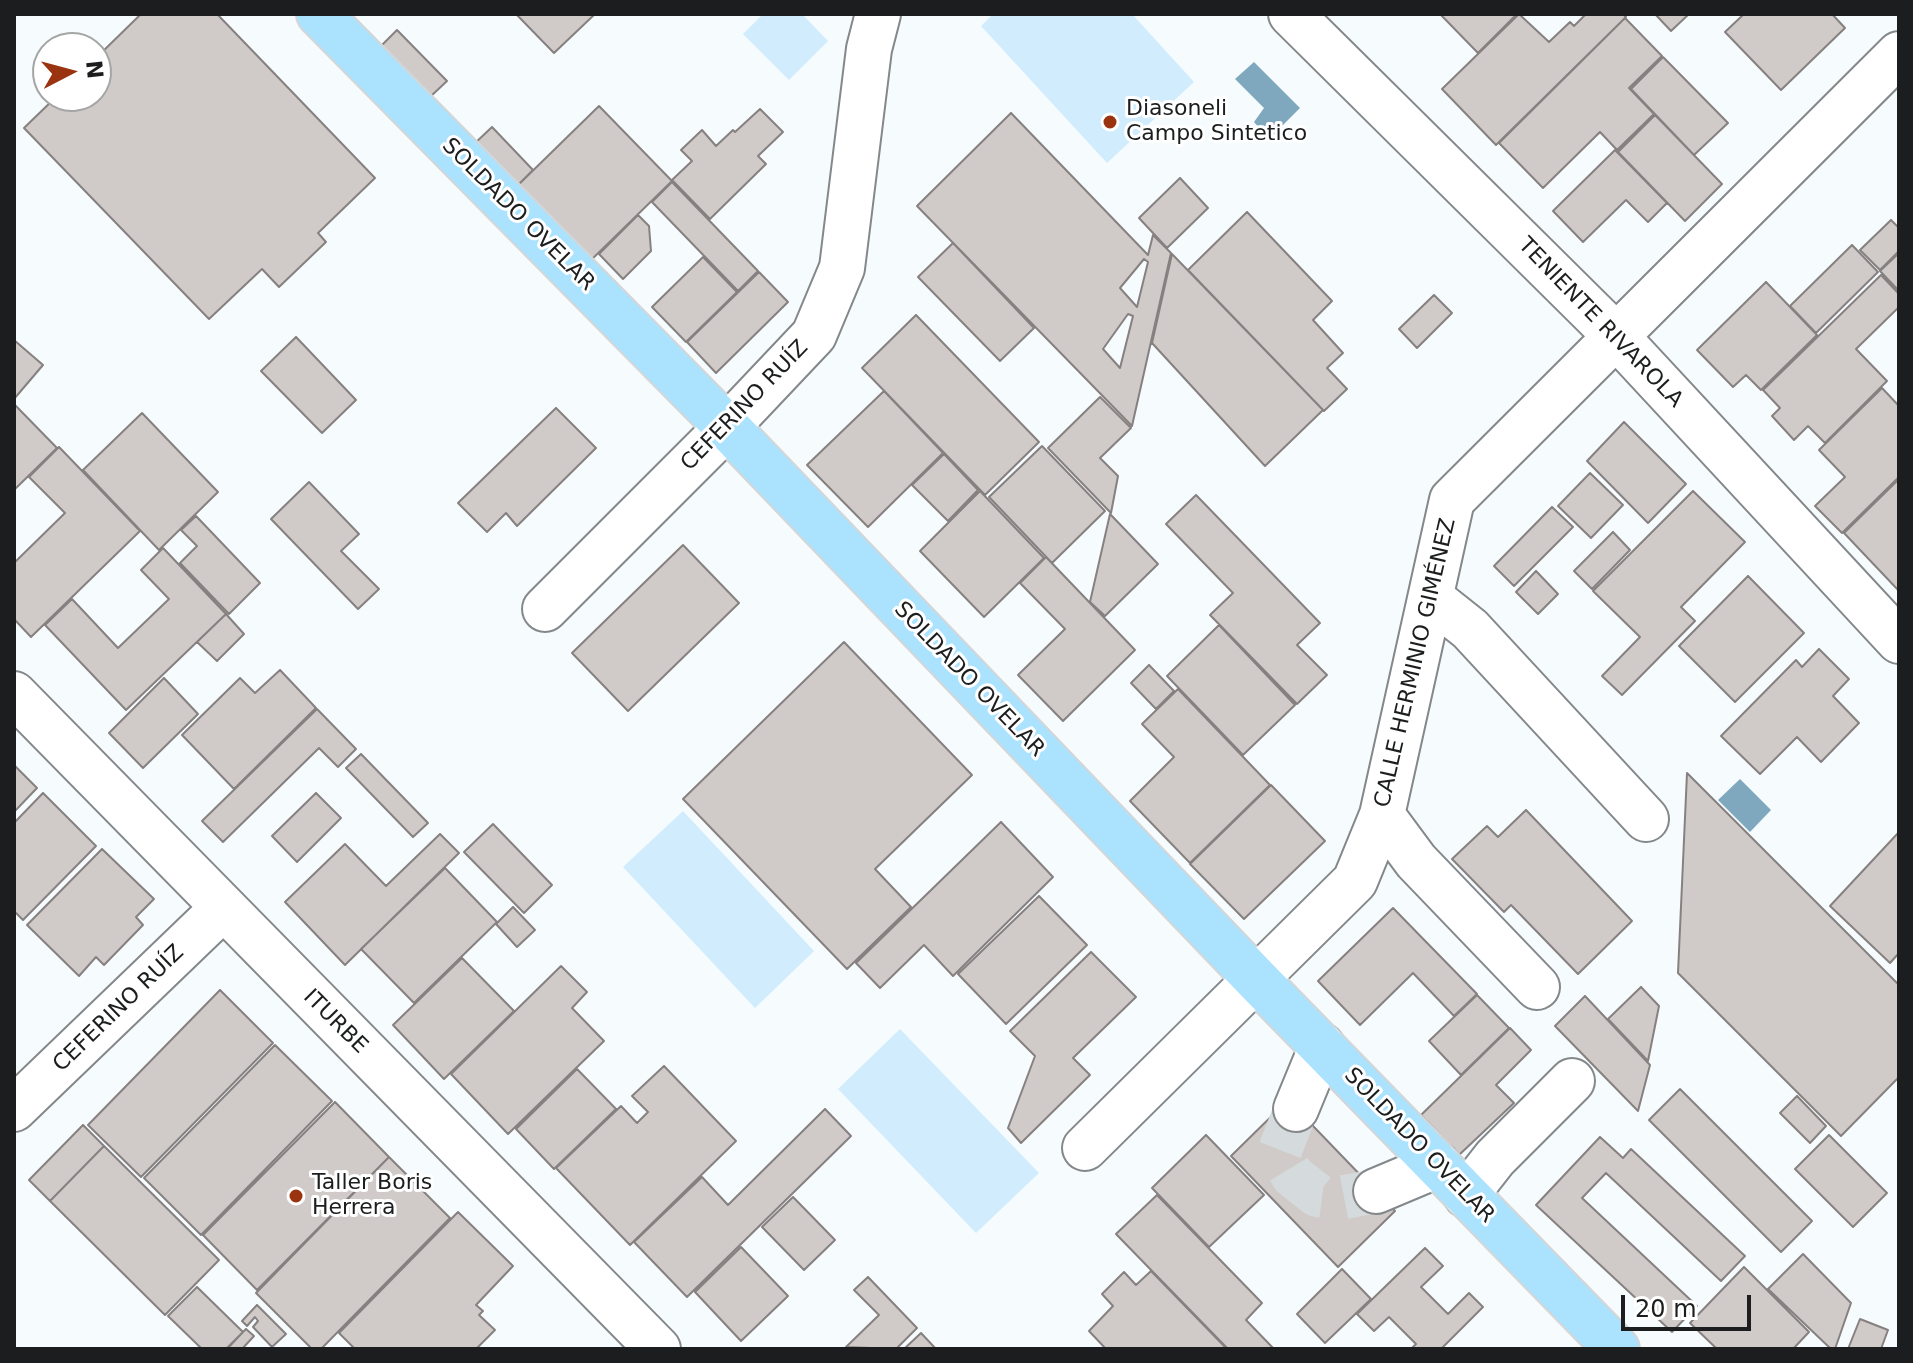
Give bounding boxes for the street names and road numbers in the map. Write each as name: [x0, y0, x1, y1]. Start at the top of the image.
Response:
street label: SOLDADO OVELAR: [436, 133, 600, 297]
street label: TENIENTE RIVAROLA: [1512, 233, 1688, 413]
street label: CEFERINO RUÍZ: [676, 335, 814, 477]
street label: CALLE HERMINIO GIMÉNEZ: [1370, 516, 1462, 810]
street label: SOLDADO OVELAR: [888, 597, 1050, 763]
street label: CEFERINO RUÍZ: [48, 940, 190, 1078]
street label: ITURBE: [297, 984, 373, 1060]
street label: SOLDADO OVELAR: [1338, 1063, 1500, 1229]

